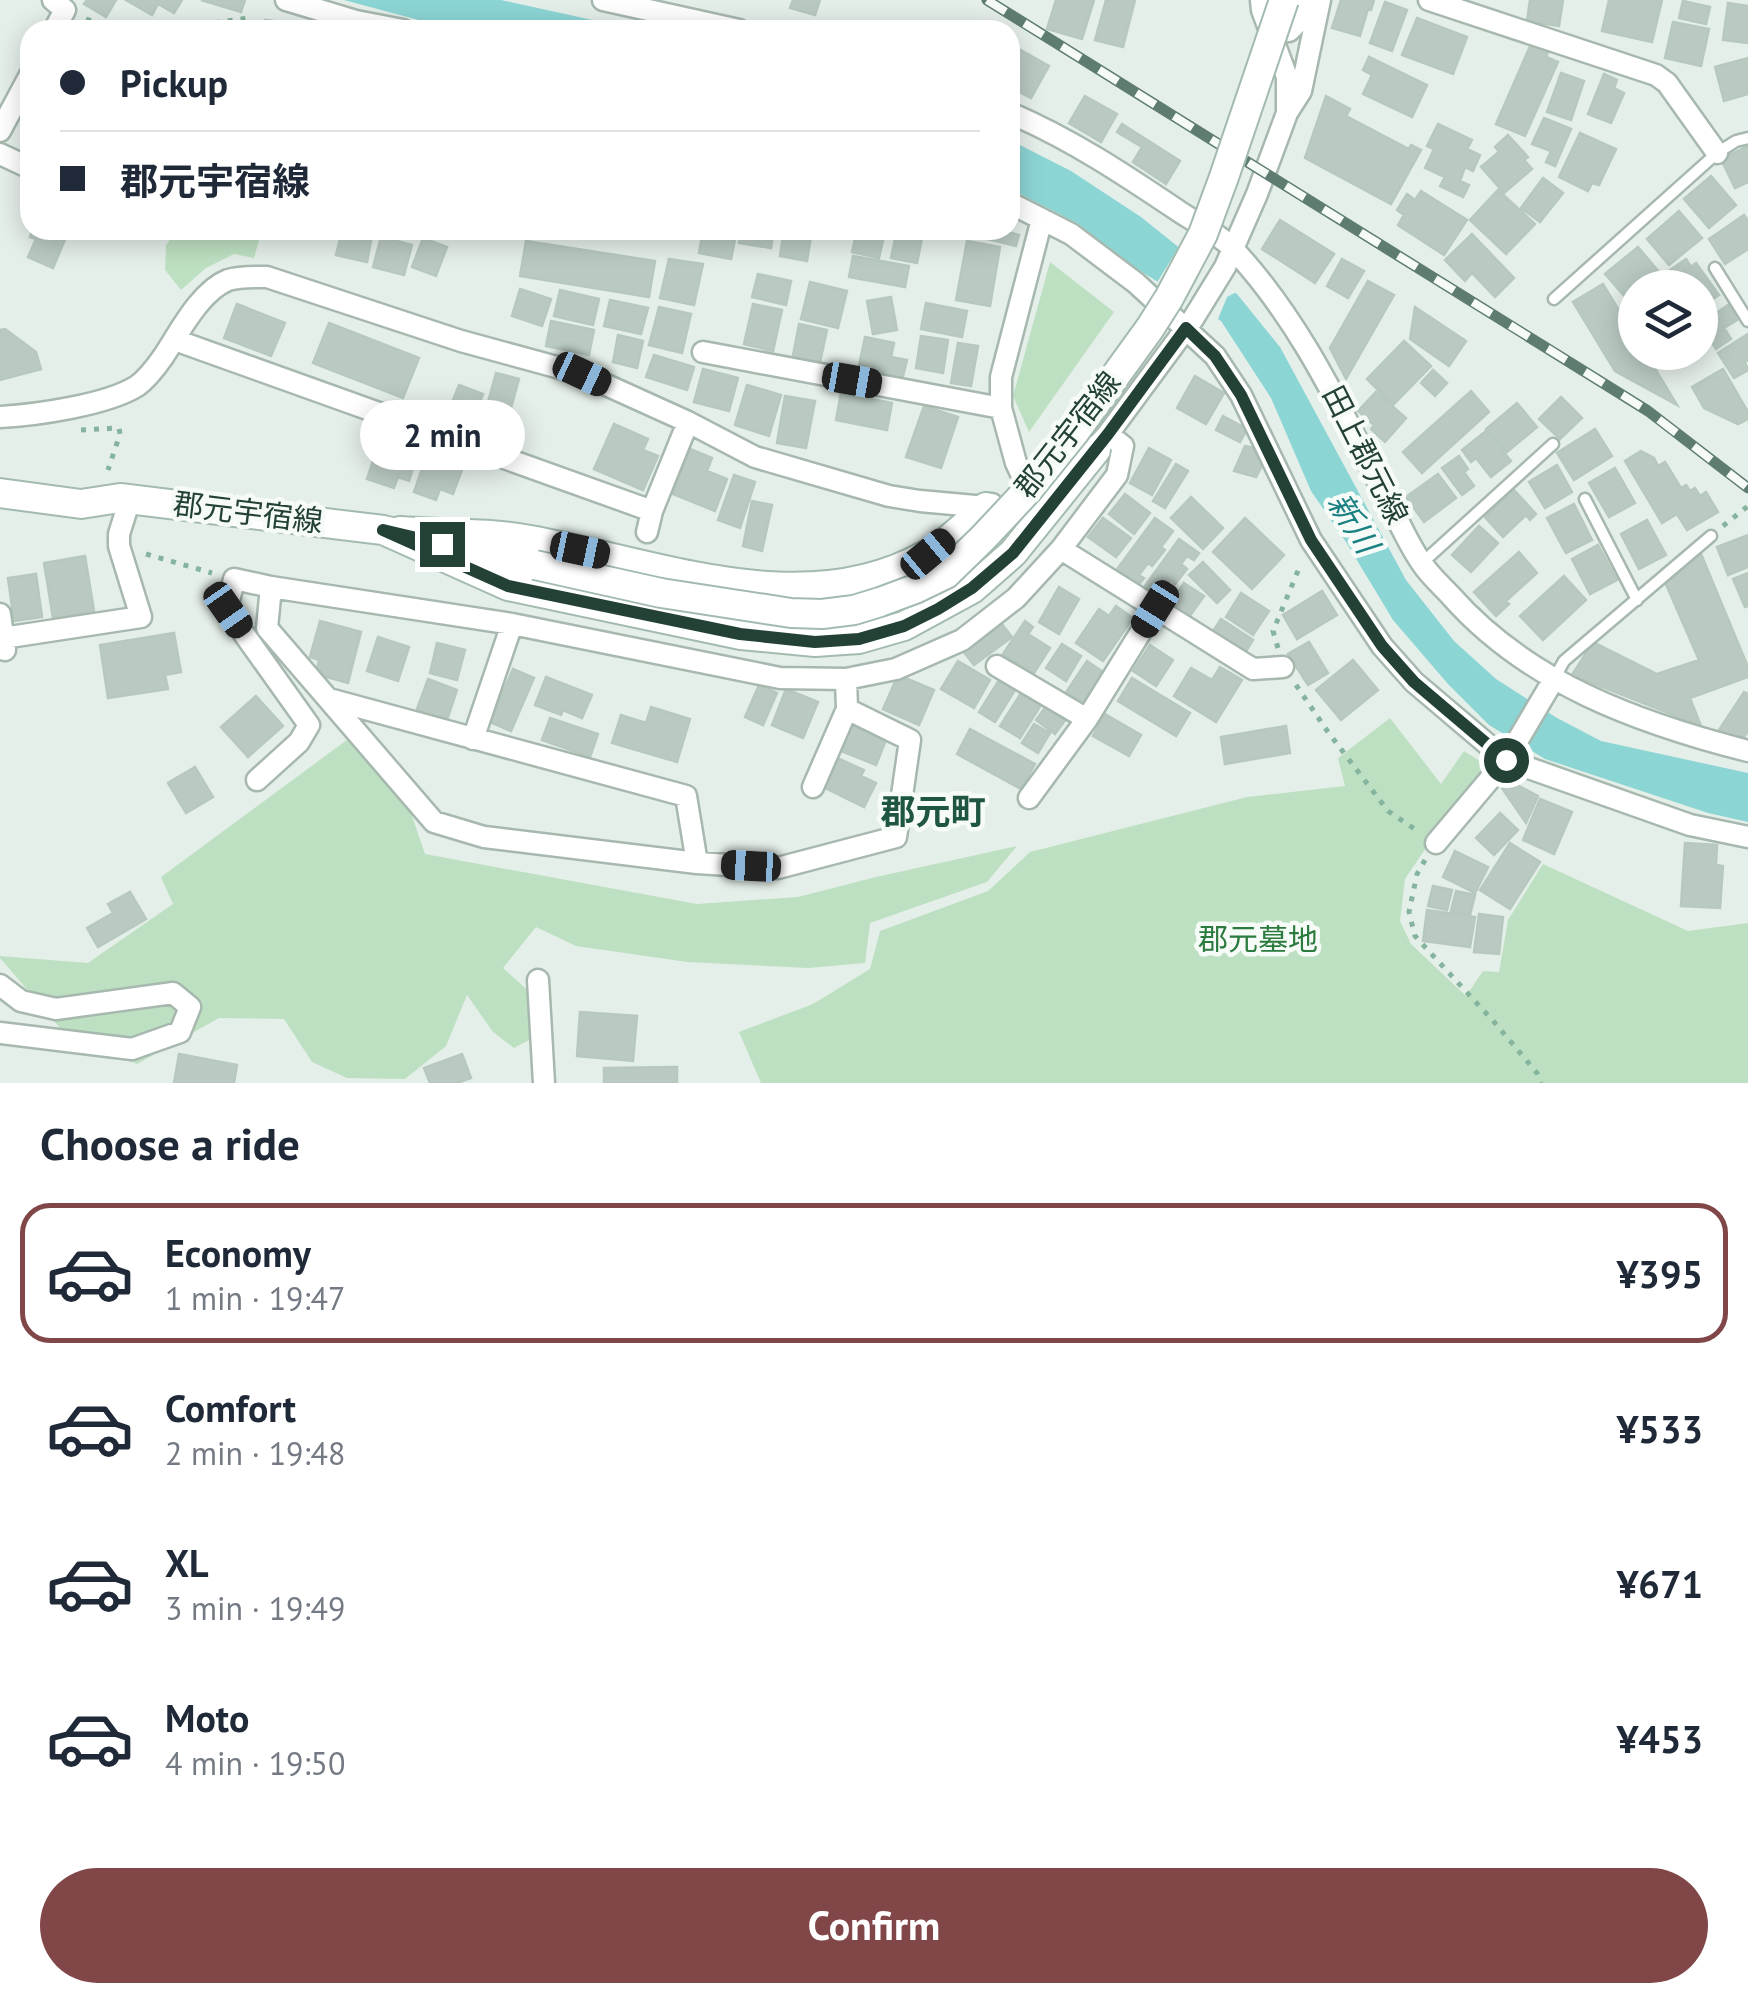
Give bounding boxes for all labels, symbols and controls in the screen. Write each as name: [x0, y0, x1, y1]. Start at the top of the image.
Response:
text: Pickup: [120, 58, 228, 107]
text: 郡元宇宿線: [120, 156, 310, 205]
map controls: [1618, 270, 1718, 370]
button: layers: [1618, 270, 1718, 370]
car: [548, 348, 616, 400]
car: [820, 360, 884, 400]
street label: 郡元宇宿線: [1005, 363, 1128, 505]
street label: 田上郡元線: [1315, 379, 1418, 530]
callout: 2 min: [360, 399, 524, 469]
text: 2 min: [403, 414, 482, 456]
street label: 郡元宇宿線: [171, 483, 325, 540]
water label: 新川: [1319, 484, 1390, 563]
route end: [420, 522, 465, 567]
car: [895, 523, 961, 585]
car: [548, 529, 612, 571]
car: [1126, 576, 1184, 642]
car: [199, 577, 257, 643]
route start: [1484, 738, 1529, 783]
district label: 郡元町: [880, 788, 986, 834]
car: [720, 849, 782, 883]
park label: 郡元墓地: [1198, 919, 1318, 958]
text: Choose a ride: [40, 1114, 300, 1172]
icon: car: [45, 1228, 135, 1318]
text: Economy: [165, 1228, 311, 1277]
text: ¥395: [1617, 1249, 1703, 1298]
text: 1 min · 19:47: [165, 1277, 345, 1319]
icon: car: [45, 1383, 135, 1473]
text: Comfort: [165, 1383, 296, 1432]
text: ¥533: [1617, 1404, 1703, 1453]
text: 2 min · 19:48: [165, 1432, 345, 1474]
icon: car: [45, 1538, 135, 1628]
text: XL: [165, 1538, 209, 1587]
text: ¥671: [1617, 1559, 1703, 1608]
text: 3 min · 19:49: [165, 1587, 345, 1629]
icon: car: [45, 1693, 135, 1783]
text: Moto: [165, 1693, 249, 1742]
text: ¥453: [1617, 1714, 1703, 1763]
text: 4 min · 19:50: [165, 1742, 345, 1784]
button: Confirm: [40, 1868, 1708, 1983]

